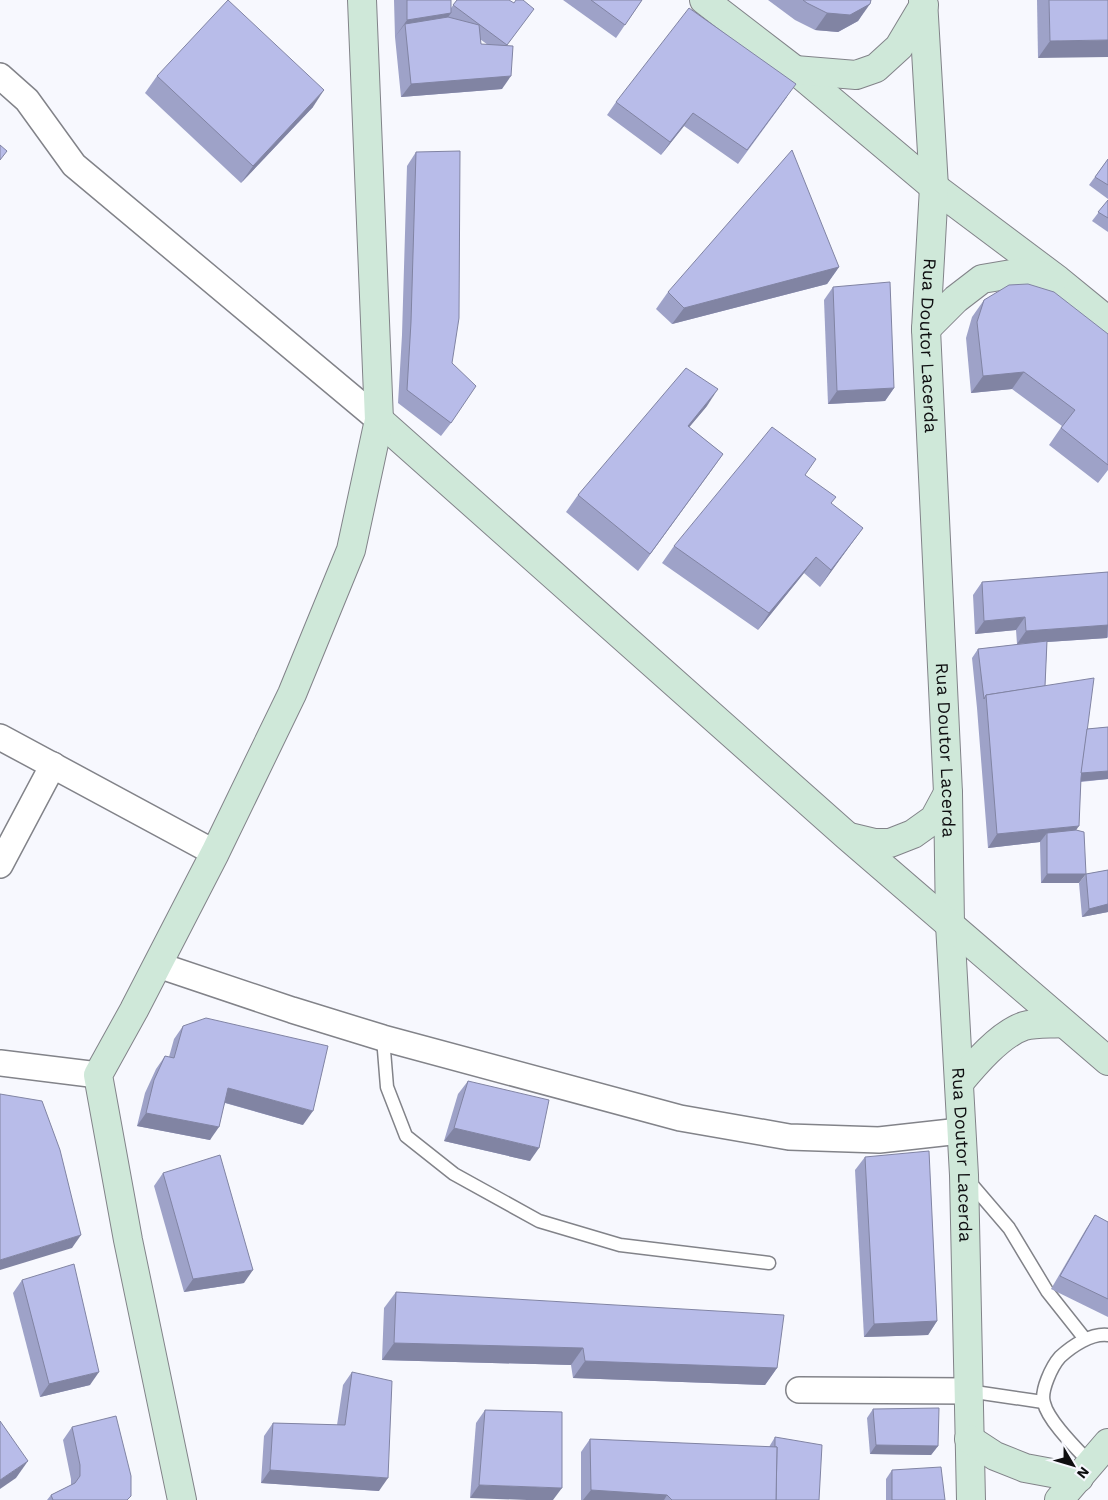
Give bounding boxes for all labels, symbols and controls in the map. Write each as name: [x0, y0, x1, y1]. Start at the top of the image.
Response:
street label: Rua Doutor Lacerda: [916, 257, 942, 433]
street label: Rua Doutor Lacerda: [932, 662, 960, 838]
street label: Rua Doutor Lacerda: [948, 1066, 976, 1242]
north arrow: [1048, 1440, 1098, 1490]
text: N: [1074, 1464, 1093, 1482]

